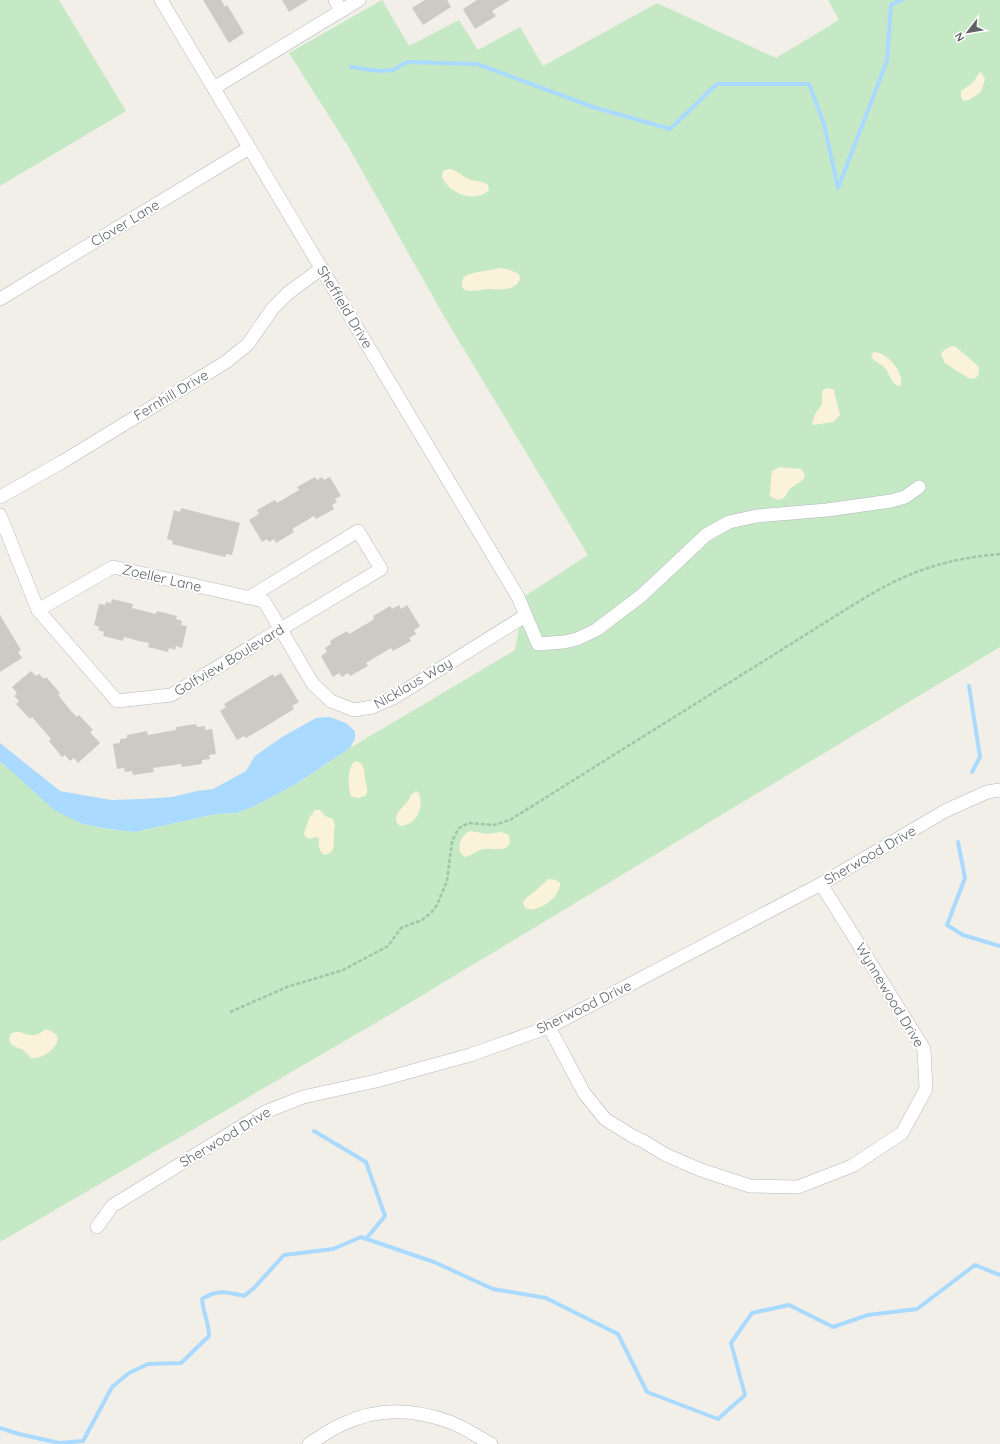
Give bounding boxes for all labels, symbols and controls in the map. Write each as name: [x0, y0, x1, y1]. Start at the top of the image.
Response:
north arrow: [948, 12, 988, 52]
text: N: [951, 30, 968, 44]
street label: Clover Lane: [87, 195, 163, 251]
street label: Sheffield Drive: [313, 262, 377, 352]
street label: Fernhill Drive: [130, 366, 212, 424]
street label: Zoeller Lane: [121, 560, 203, 596]
street label: Golfview Boulevard: [171, 620, 287, 700]
street label: Nicklaus Way: [371, 653, 455, 713]
street label: Sherwood Drive: [821, 821, 919, 889]
street label: Wynnewood Drive: [852, 939, 928, 1051]
street label: Sherwood Drive: [534, 976, 634, 1038]
street label: Sherwood Drive: [176, 1103, 274, 1171]

